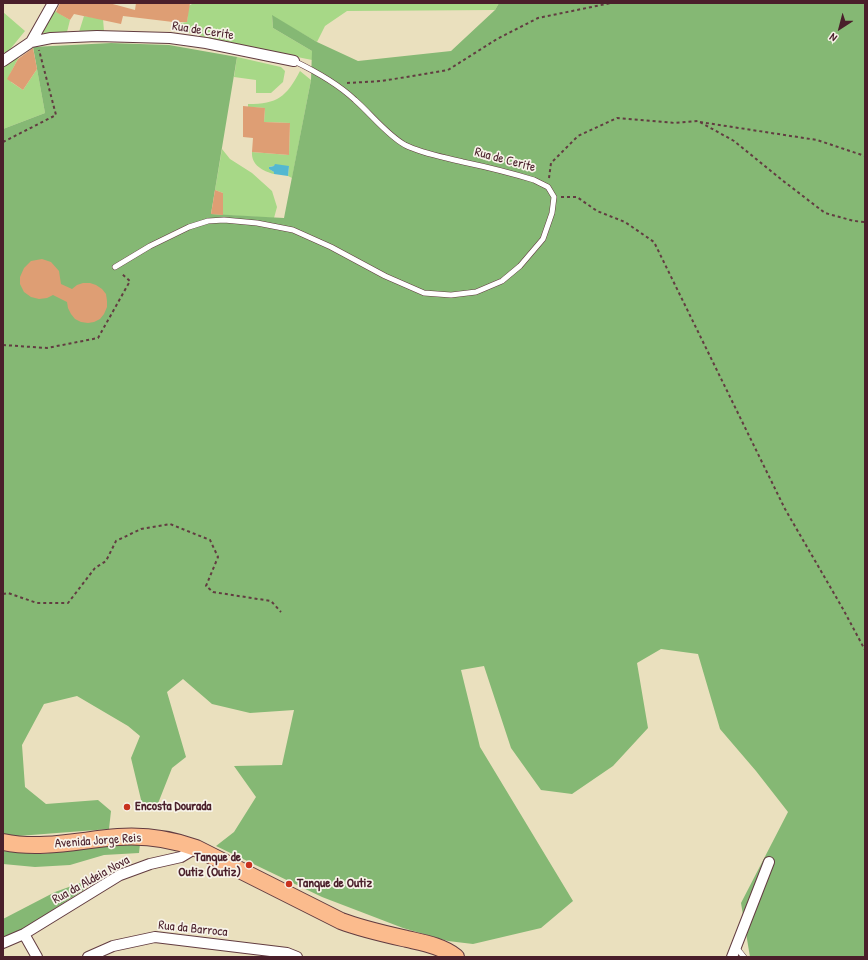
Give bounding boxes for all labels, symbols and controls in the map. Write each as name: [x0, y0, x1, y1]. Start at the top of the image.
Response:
north arrow: [820, 8, 860, 48]
street label: Rua de Cerite: [171, 18, 235, 44]
text: N: [826, 30, 839, 45]
street label: Rua de Cerite: [473, 144, 537, 176]
place label: Encosta Dourada: [135, 799, 211, 815]
marker: Encosta Dourada: [122, 802, 132, 812]
street label: Avenida Jorge Reis: [54, 830, 142, 852]
place label: Tanque de Outiz (Outiz): [178, 850, 241, 881]
street label: Rua da Aldeia Nova: [50, 852, 132, 908]
marker: Tanque de Outiz (Outiz): [244, 860, 254, 870]
place label: Tanque de Outiz: [297, 876, 372, 892]
marker: Tanque de Outiz: [284, 879, 294, 889]
street label: Rua da Barroca: [158, 918, 228, 940]

